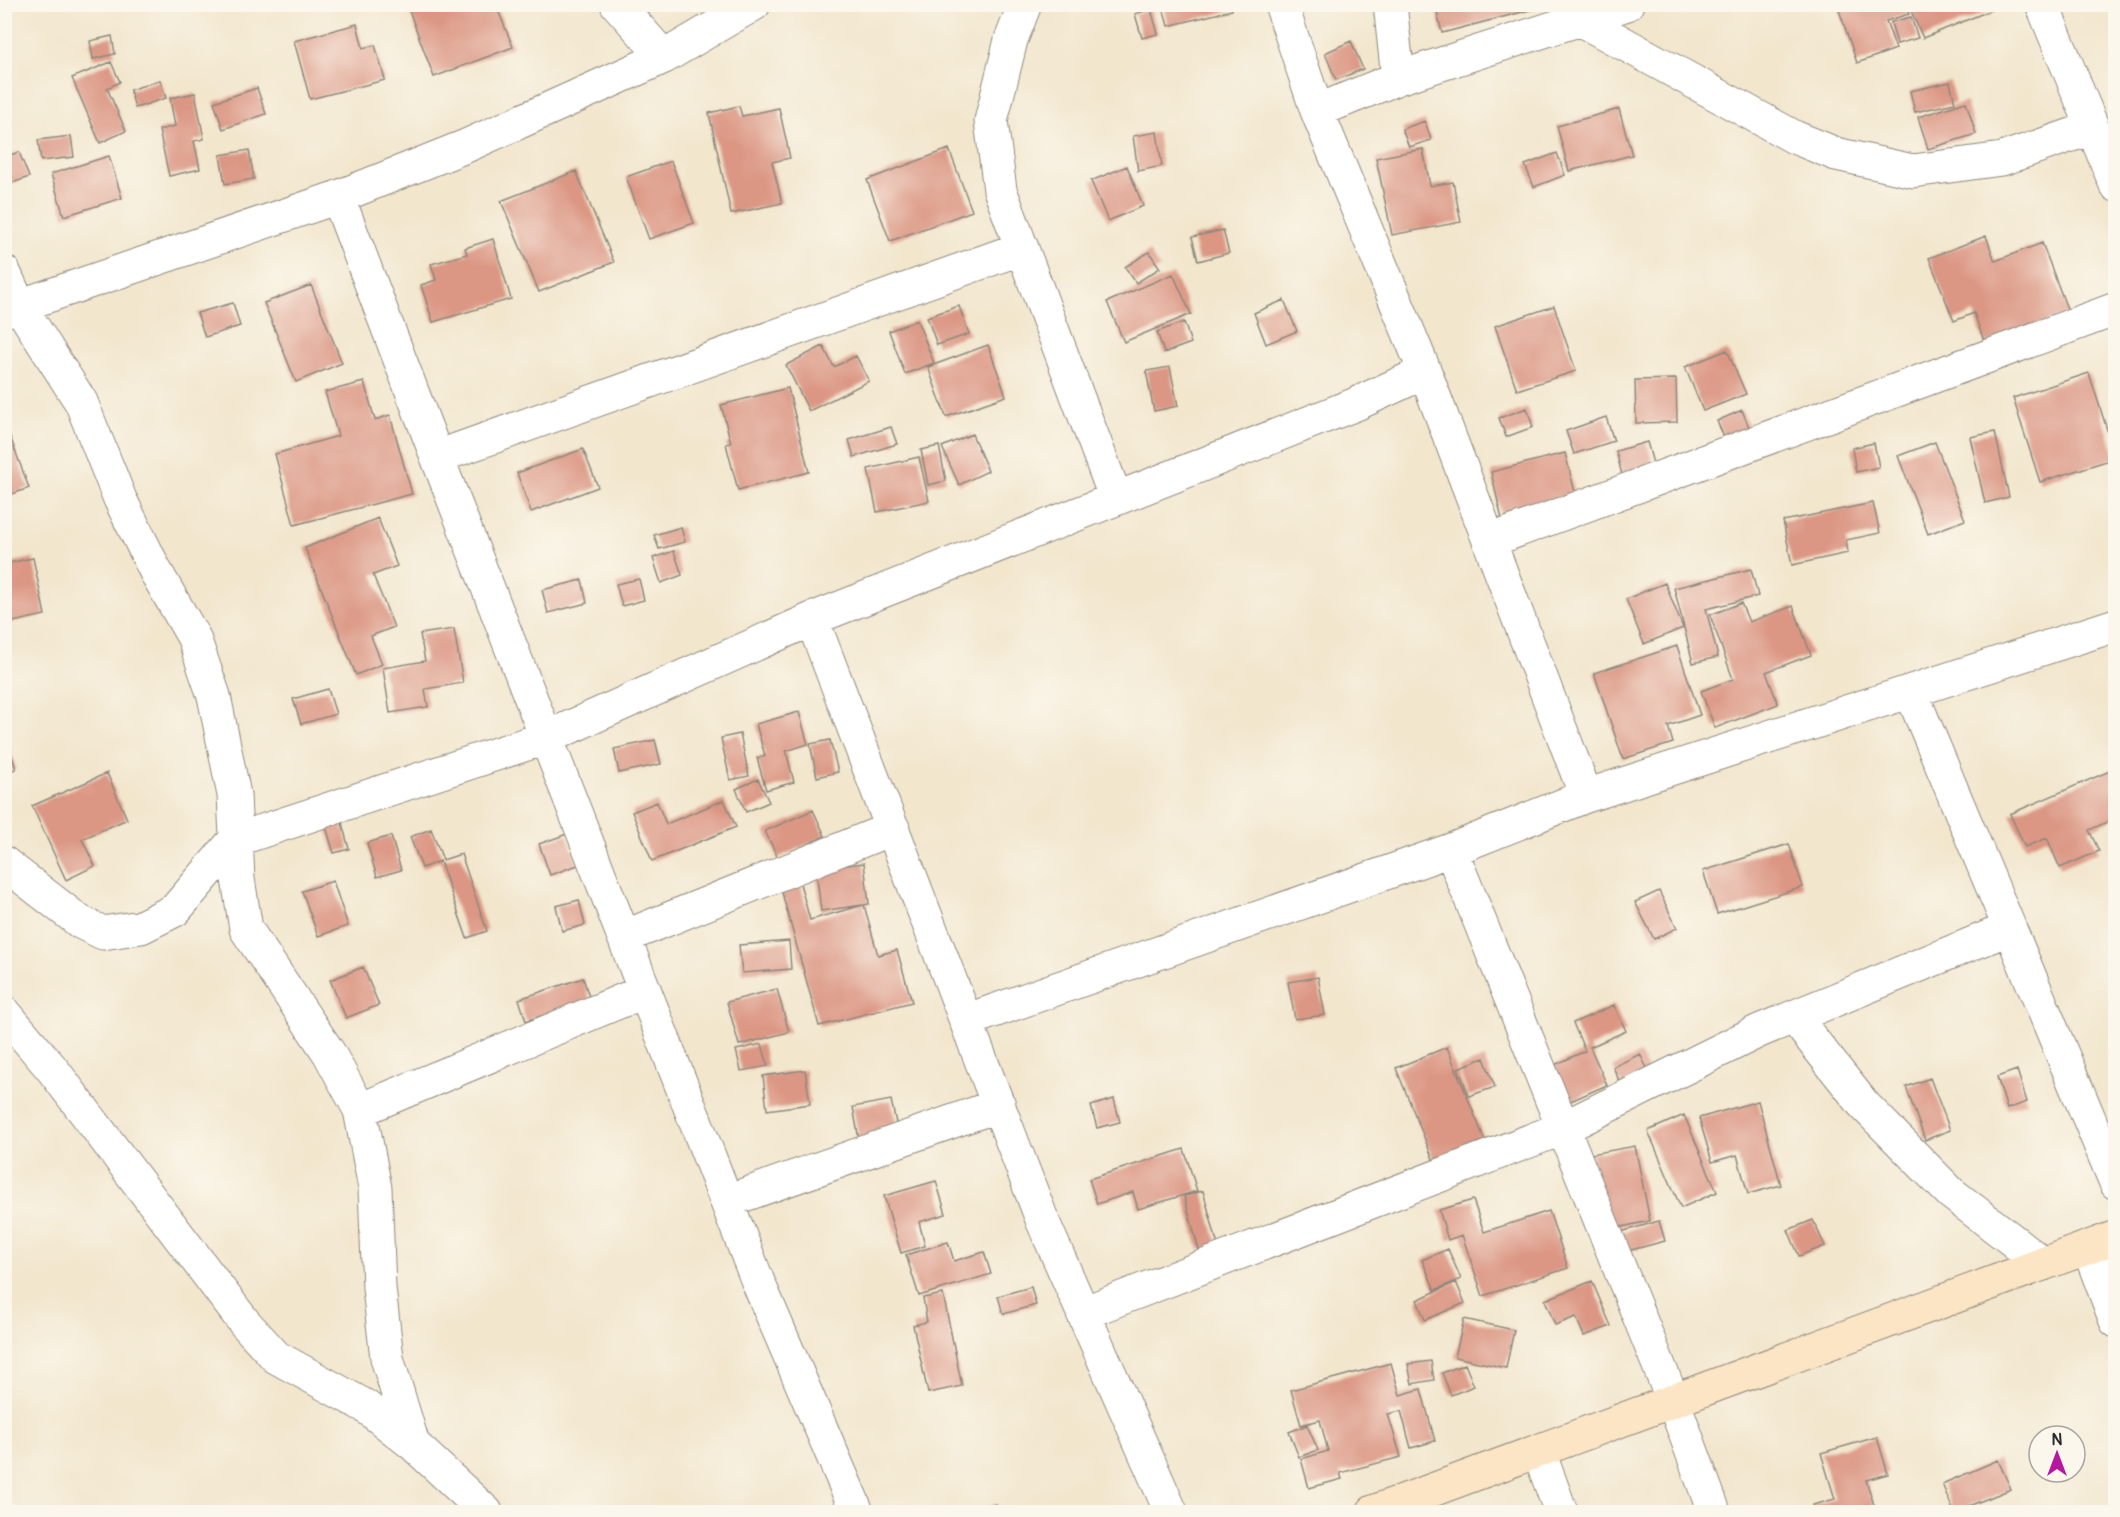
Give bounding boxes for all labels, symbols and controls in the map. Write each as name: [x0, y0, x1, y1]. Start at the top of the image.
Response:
north arrow: [2027, 1424, 2087, 1484]
text: N: [2052, 1430, 2063, 1450]

